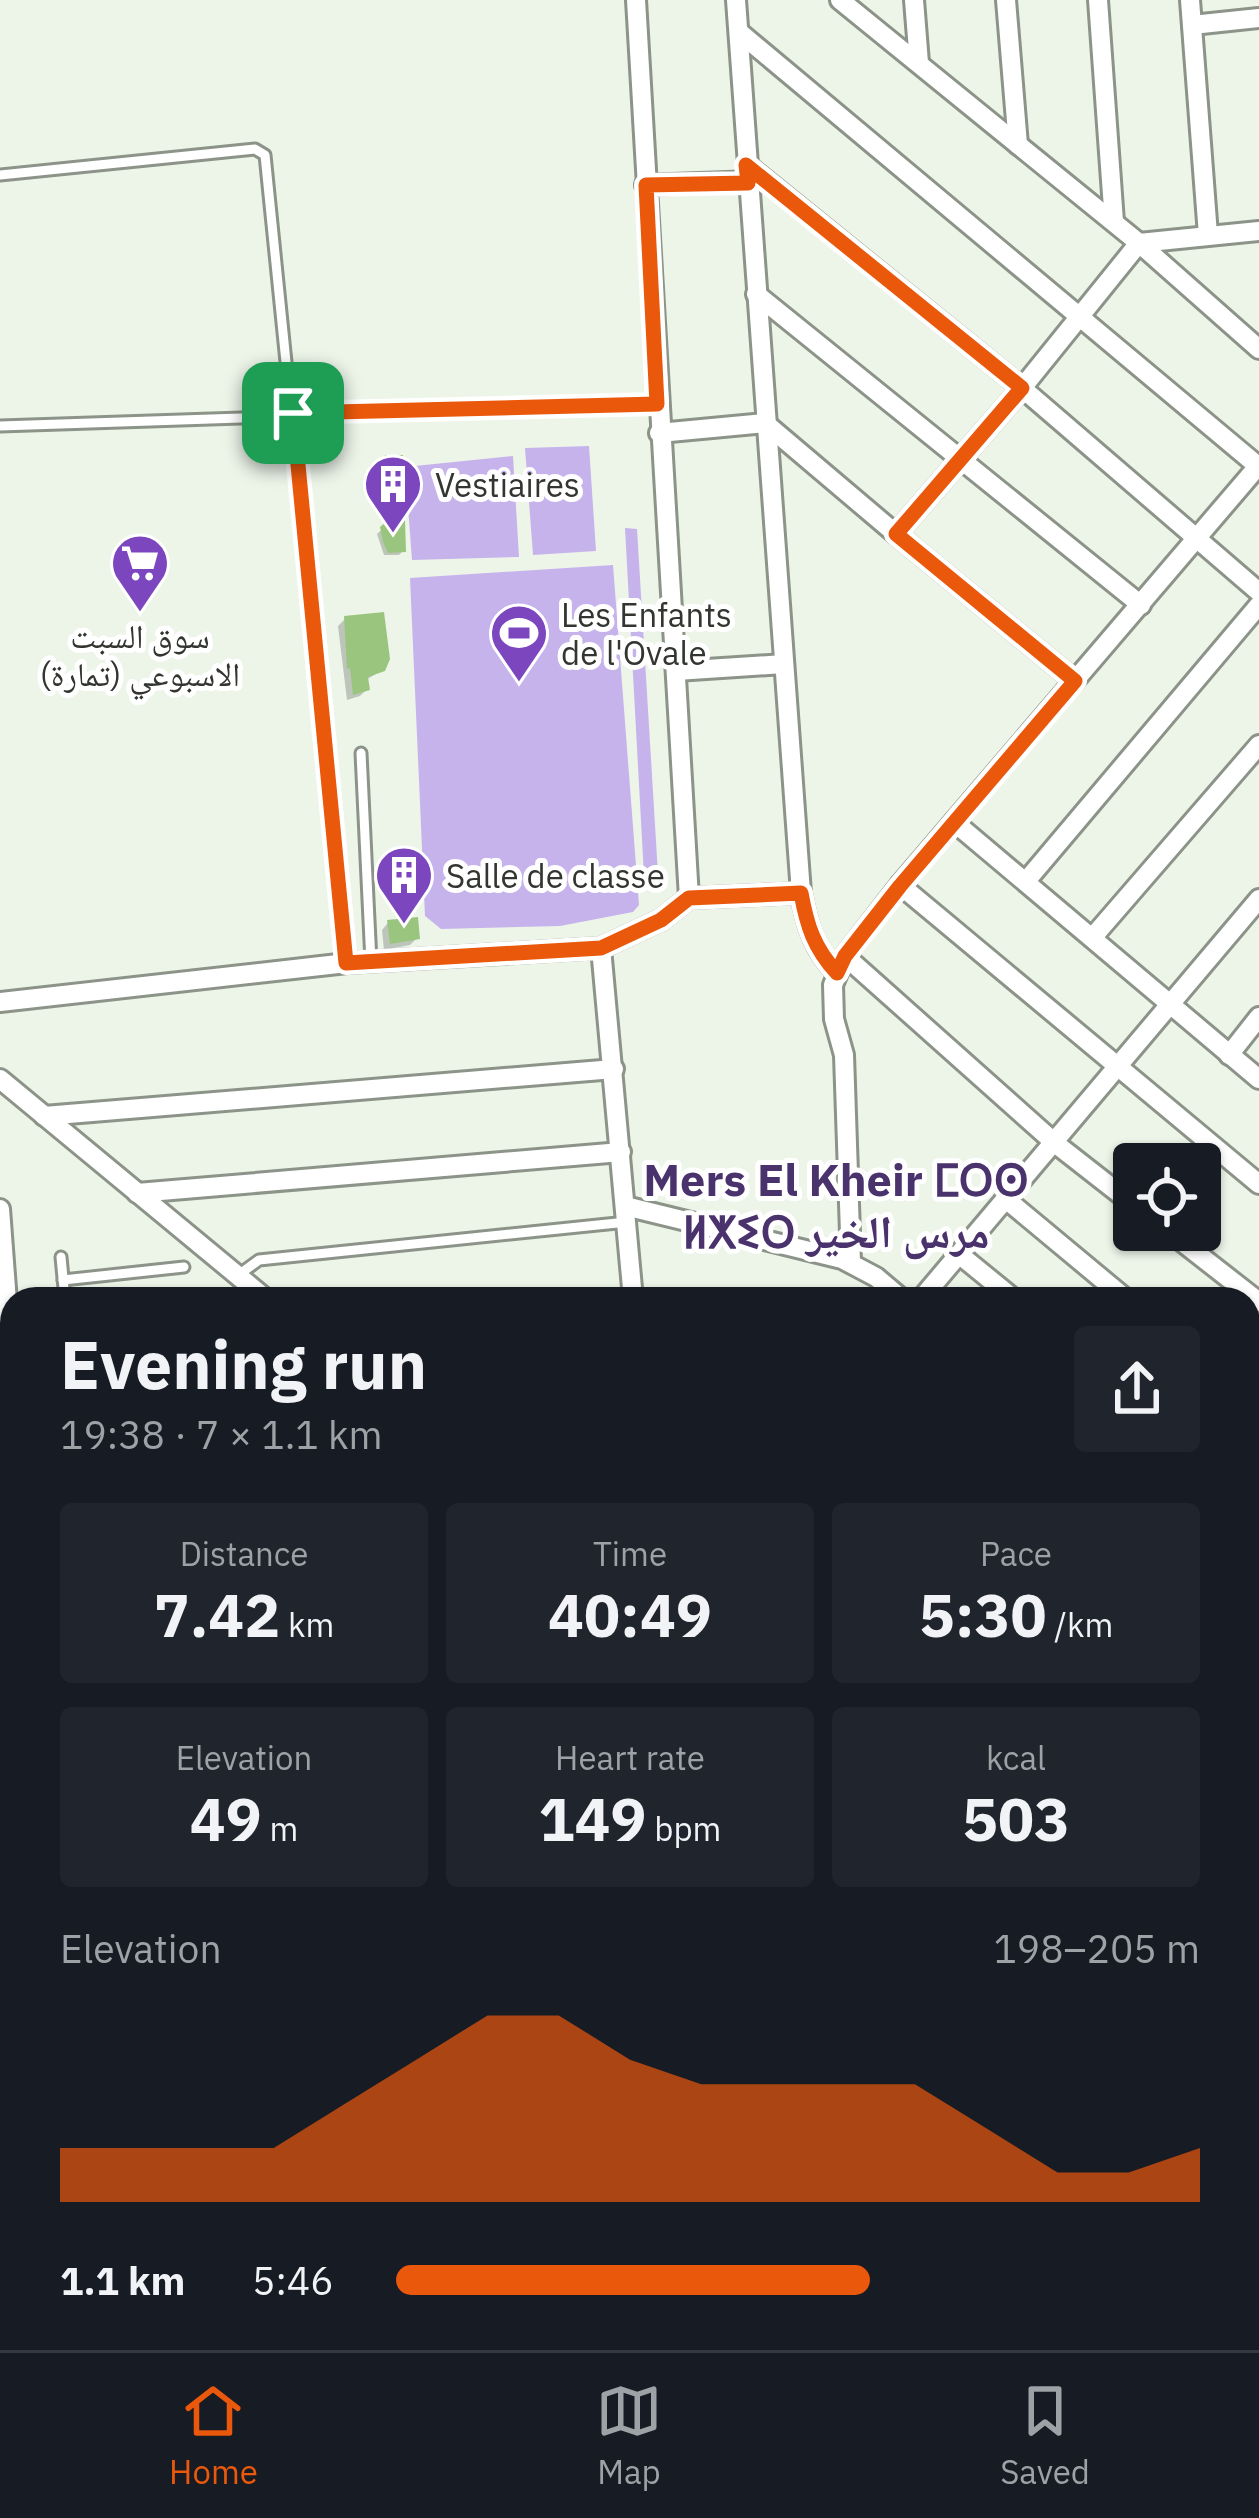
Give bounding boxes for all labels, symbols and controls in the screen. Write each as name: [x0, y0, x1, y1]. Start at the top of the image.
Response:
pin: [242, 362, 344, 464]
icon: arrive: [260, 380, 326, 446]
building icon: Vestiaires: [362, 453, 424, 535]
place label: Vestiaires: [435, 463, 580, 506]
supermarket icon: سوق السبت الاسبوعي (تمارة): [109, 532, 171, 614]
place label: Les Enfants de l'Ovale: [561, 593, 732, 674]
sports icon: Les Enfants de l'Ovale: [488, 602, 550, 684]
place label: سوق السبت الاسبوعي (تمارة): [40, 614, 240, 700]
building icon: Salle de classe: [373, 844, 435, 926]
place label: Salle de classe: [446, 854, 665, 897]
map controls: [1113, 1143, 1221, 1251]
button: locate: [1113, 1143, 1221, 1251]
district label: Mers El Kheir ⵎⵔⵙ ⵍⵅⵉⵔ مرس الخير: [643, 1150, 1029, 1260]
text: Evening run: [60, 1321, 427, 1407]
button: share: [1074, 1326, 1200, 1452]
text: 19:38 · 7 × 1.1 km: [60, 1409, 383, 1460]
text: Distance: [180, 1532, 308, 1575]
text: Time: [593, 1532, 667, 1575]
text: Pace: [980, 1532, 1052, 1575]
text: 7.42: [154, 1575, 280, 1654]
text: 40:49: [548, 1575, 712, 1654]
text: 5:30: [919, 1575, 1047, 1654]
text: km: [280, 1603, 334, 1646]
text: /km: [1047, 1603, 1113, 1646]
text: Elevation: [176, 1736, 312, 1779]
text: Heart rate: [555, 1736, 705, 1779]
text: kcal: [986, 1736, 1046, 1779]
text: 49: [190, 1779, 262, 1858]
text: 149: [539, 1779, 647, 1858]
text: 503: [962, 1779, 1070, 1858]
text: m: [262, 1807, 298, 1850]
text: bpm: [647, 1807, 721, 1850]
text: Elevation: [60, 1923, 222, 1974]
text: 198–205 m: [993, 1923, 1200, 1974]
text: 1.1 km: [60, 2255, 185, 2306]
text: 5:46: [252, 2255, 334, 2306]
tab: Home: [169, 2378, 258, 2493]
tab: Map: [596, 2378, 662, 2493]
tab: Saved: [1000, 2378, 1090, 2493]

